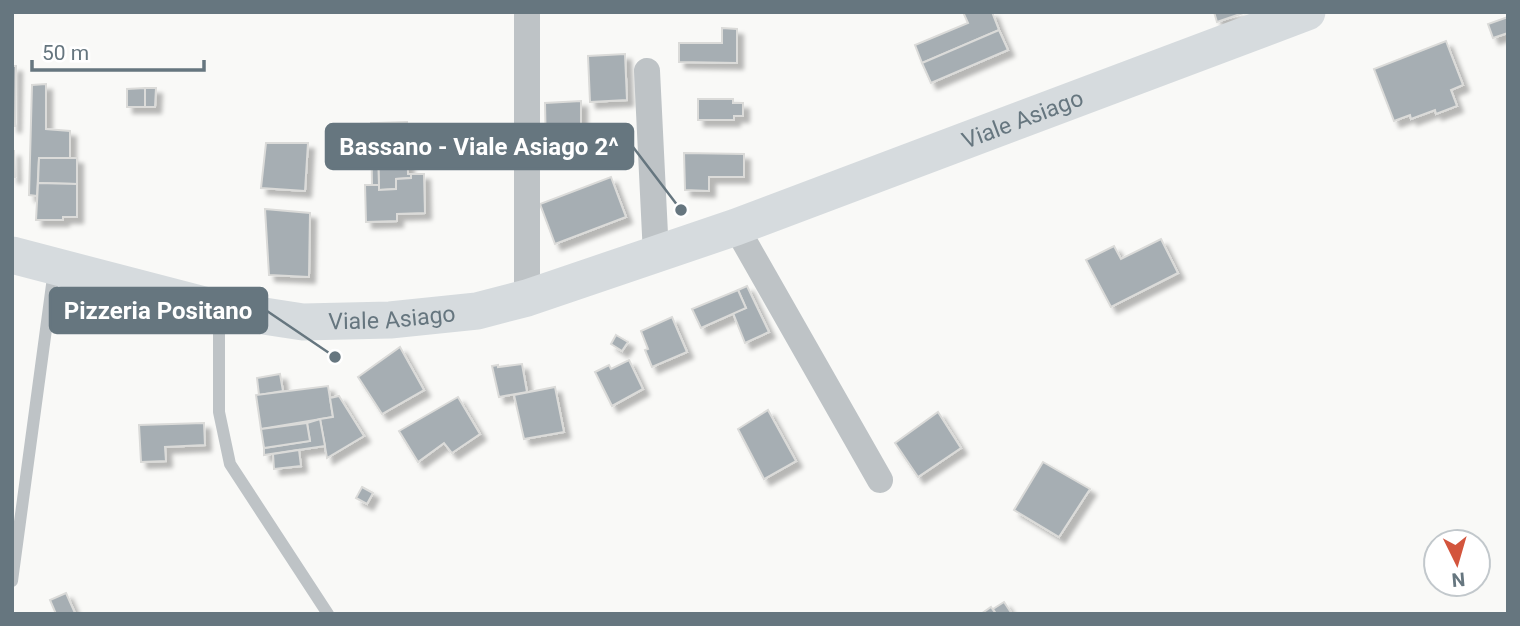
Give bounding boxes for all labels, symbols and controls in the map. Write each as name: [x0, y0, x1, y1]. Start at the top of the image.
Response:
scale bar: [32, 28, 203, 72]
text: 50 m: [42, 41, 89, 65]
street label: Viale Asiago: [958, 84, 1087, 154]
callout: Bassano - Viale Asiago 2^: [326, 124, 633, 169]
text: Bassano - Viale Asiago 2^: [339, 133, 619, 161]
callout: Pizzeria Positano: [50, 288, 267, 333]
text: Pizzeria Positano: [64, 297, 252, 325]
street label: Viale Asiago: [328, 300, 457, 335]
north arrow: [1422, 528, 1492, 598]
text: N: [1451, 567, 1466, 591]

